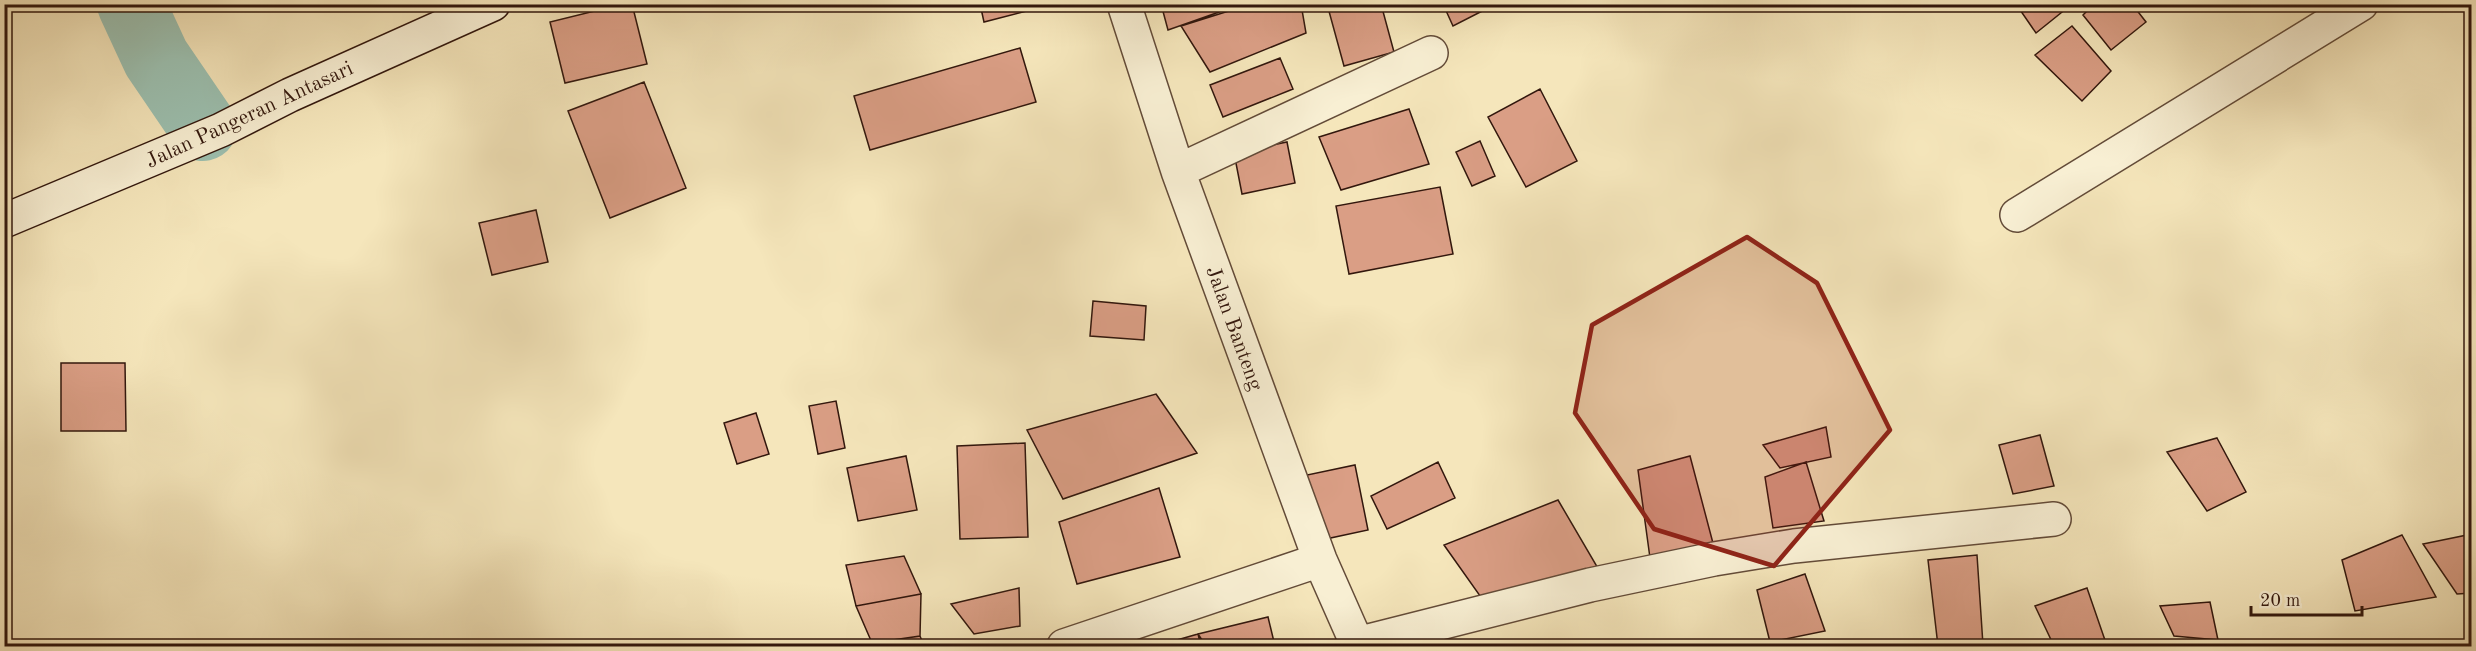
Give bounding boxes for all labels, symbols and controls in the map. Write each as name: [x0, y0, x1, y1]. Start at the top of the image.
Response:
street label: Jalan Pangeran Antasari: [143, 58, 357, 173]
street label: Jalan Banteng: [1201, 263, 1266, 394]
scale bar: [2251, 579, 2362, 617]
text: 20 m: [2260, 592, 2300, 610]

